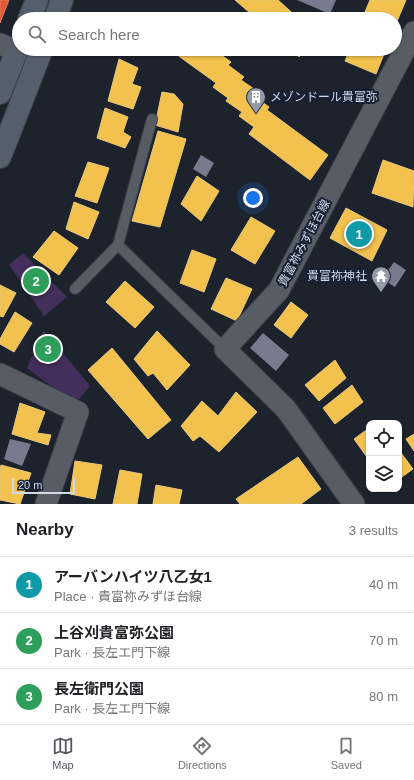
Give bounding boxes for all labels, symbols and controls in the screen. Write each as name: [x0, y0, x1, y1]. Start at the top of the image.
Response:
search box: [12, 12, 402, 56]
icon: search: [26, 23, 48, 45]
text: Search here: [58, 26, 140, 43]
building icon: メゾンドール貴富弥: [245, 86, 267, 114]
place label: メゾンドール貴富弥: [270, 90, 378, 104]
your location: [243, 188, 263, 208]
street label: 貴富祢みずほ台線: [275, 197, 333, 289]
pin: 1: [346, 219, 372, 249]
temple icon: 貴富祢神社: [370, 265, 392, 293]
pin: 2: [23, 266, 49, 296]
place label: 貴富祢神社: [307, 269, 367, 283]
pin: 3: [35, 334, 61, 364]
map controls: [366, 420, 402, 492]
button: locate: [366, 420, 402, 456]
button: layers: [366, 456, 402, 492]
scale bar: [12, 476, 75, 495]
text: 20 m: [18, 479, 42, 491]
text: Nearby: [16, 520, 74, 539]
text: 3 results: [349, 523, 398, 538]
text: アーバンハイツ八乙女1: [54, 568, 212, 585]
text: 1: [25, 577, 33, 592]
text: 40 m: [369, 577, 398, 592]
text: Place · 貴富祢みずほ台線: [54, 589, 202, 604]
text: 上谷刈貴富弥公園: [54, 624, 174, 641]
text: 2: [25, 633, 33, 648]
text: 70 m: [369, 633, 398, 648]
text: Park · 長左エ門下線: [54, 645, 170, 660]
text: 長左衛門公園: [54, 680, 144, 697]
text: 3: [25, 689, 33, 704]
text: 80 m: [369, 689, 398, 704]
text: Park · 長左エ門下線: [54, 701, 170, 716]
tab: Map: [52, 735, 74, 771]
tab: Directions: [178, 735, 227, 771]
tab: Saved: [331, 735, 362, 771]

